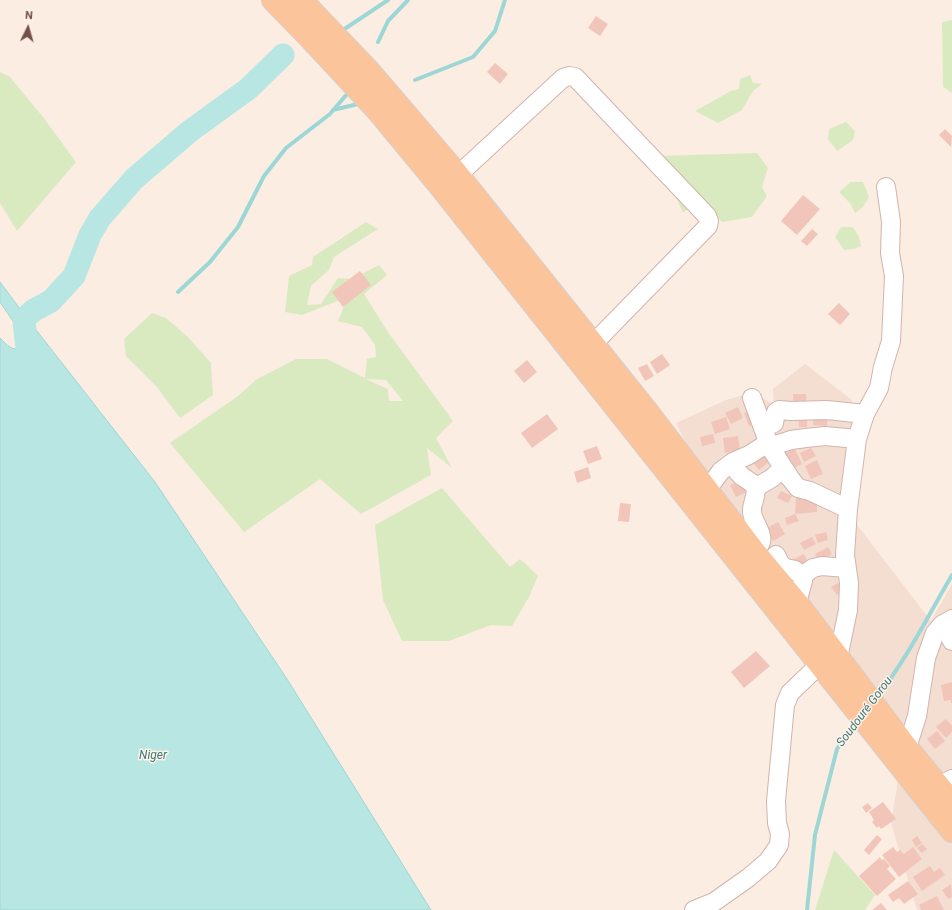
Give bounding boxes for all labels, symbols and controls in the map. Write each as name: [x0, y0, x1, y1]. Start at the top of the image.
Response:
north arrow: [8, 8, 48, 48]
text: N: [25, 9, 34, 22]
water label: Soudouré Gorou: [834, 674, 896, 750]
water label: Niger: [139, 749, 167, 763]

